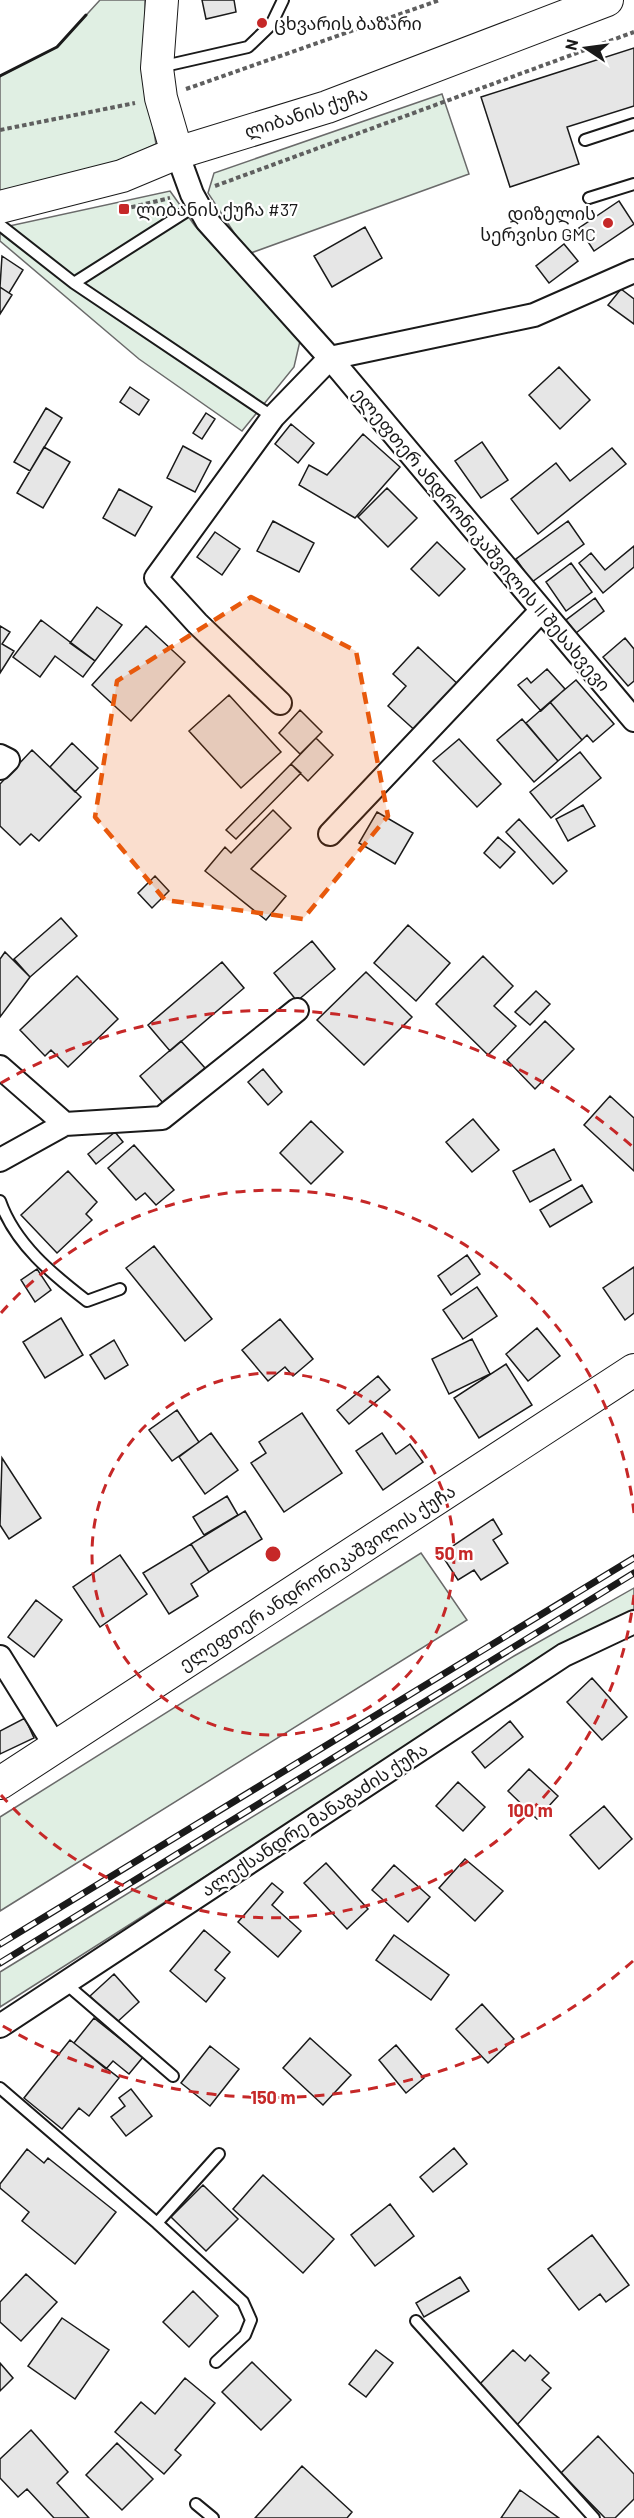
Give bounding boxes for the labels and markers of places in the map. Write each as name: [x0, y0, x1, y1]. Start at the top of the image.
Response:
place label: ცხვარის ბაზარი: [274, 12, 422, 35]
marker: ცხვარის ბაზარი: [255, 16, 269, 30]
place label: ლიბანის ქუჩა #37: [136, 198, 298, 221]
marker: ლიბანის ქუჩა #37: [117, 202, 131, 216]
place label: დიზელის სერვისი GMC: [480, 202, 596, 246]
marker: დიზელის სერვისი GMC: [601, 216, 615, 230]
centre of rings: [263, 1544, 283, 1564]

